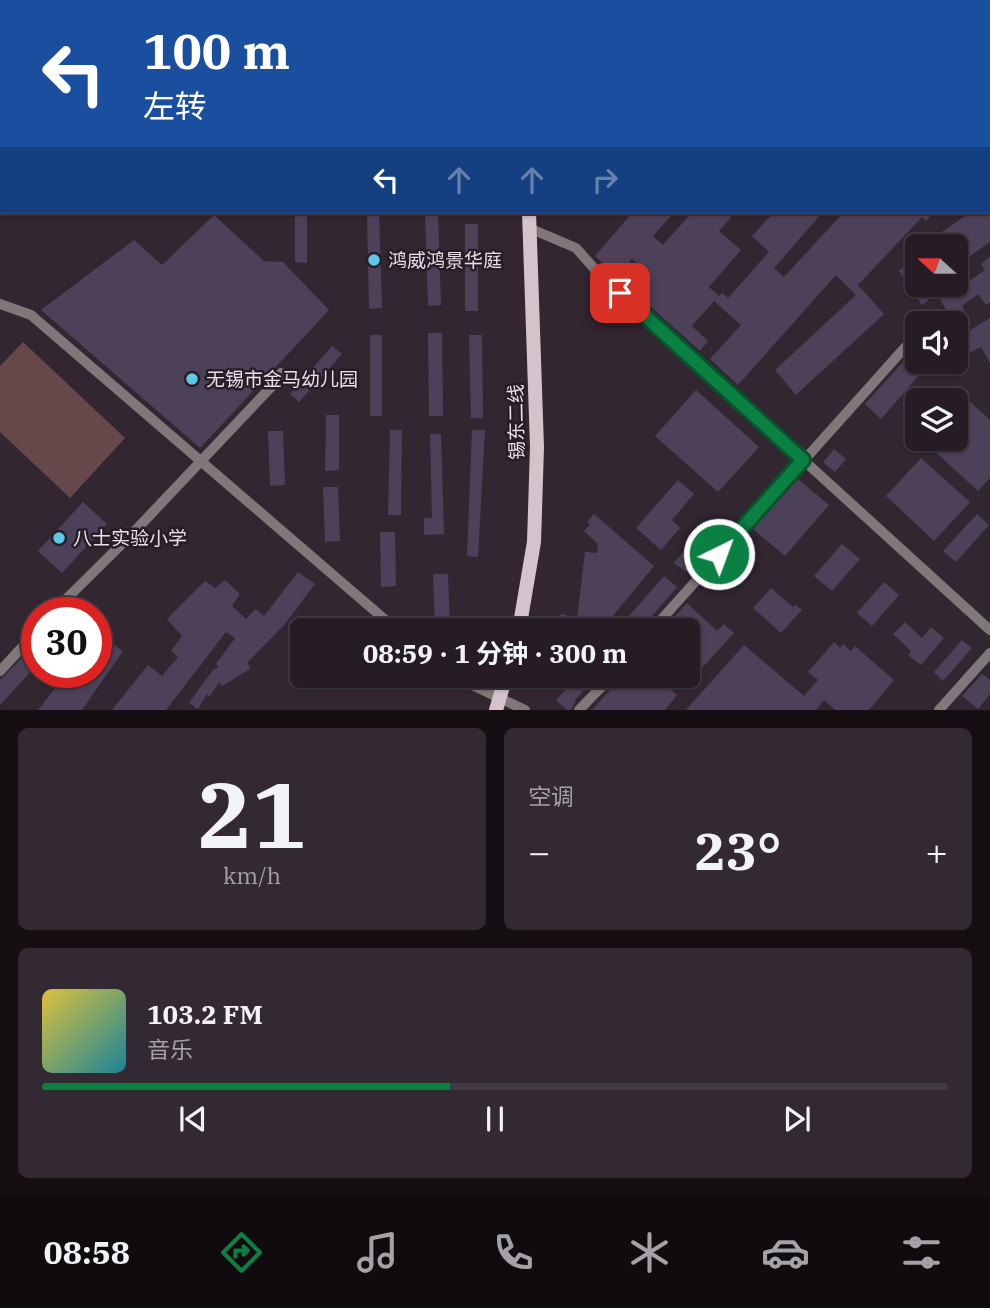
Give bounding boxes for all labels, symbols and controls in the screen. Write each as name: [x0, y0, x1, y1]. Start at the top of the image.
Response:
text: 100 m: [143, 19, 290, 82]
icon: left: [28, 28, 119, 119]
text: 左转: [143, 85, 207, 127]
icon: left: [367, 161, 405, 199]
icon: ahead: [440, 161, 478, 199]
icon: ahead: [513, 161, 551, 199]
icon: right: [586, 161, 624, 199]
north arrow: [905, 234, 968, 298]
map controls: [905, 234, 968, 451]
place label: 鸿威鸿景华庭: [388, 248, 502, 272]
marker: 鸿威鸿景华庭: [366, 252, 382, 268]
pin: [590, 263, 650, 323]
icon: arrive: [601, 274, 639, 312]
button: sound: [905, 311, 968, 374]
place label: 无锡市金马幼儿园: [206, 367, 358, 391]
marker: 无锡市金马幼儿园: [184, 371, 200, 387]
street label: 锡东二线: [503, 384, 529, 460]
button: layers: [905, 388, 968, 451]
position arrow: [682, 517, 756, 591]
place label: 八士实验小学: [73, 526, 187, 550]
marker: 八士实验小学: [51, 530, 67, 546]
speed limit sign: 30: [21, 597, 112, 688]
text: 08:59 · 1 分钟 · 300 m: [363, 636, 627, 670]
text: 21: [197, 755, 307, 873]
text: 空调: [528, 781, 574, 811]
text: 23°: [695, 817, 781, 884]
text: −: [528, 827, 551, 876]
text: +: [925, 827, 948, 876]
text: km/h: [223, 860, 281, 890]
text: 103.2 FM: [147, 997, 263, 1031]
text: 音乐: [147, 1034, 193, 1064]
icon: previous: [174, 1100, 212, 1138]
icon: pause: [476, 1100, 514, 1138]
icon: next: [778, 1100, 816, 1138]
icon: directions: [217, 1228, 266, 1277]
icon: music: [353, 1228, 402, 1277]
icon: phone: [489, 1228, 538, 1277]
icon: climate: [625, 1228, 674, 1277]
icon: car: [761, 1228, 810, 1277]
icon: filters: [897, 1228, 946, 1277]
text: 08:58: [44, 1231, 130, 1273]

